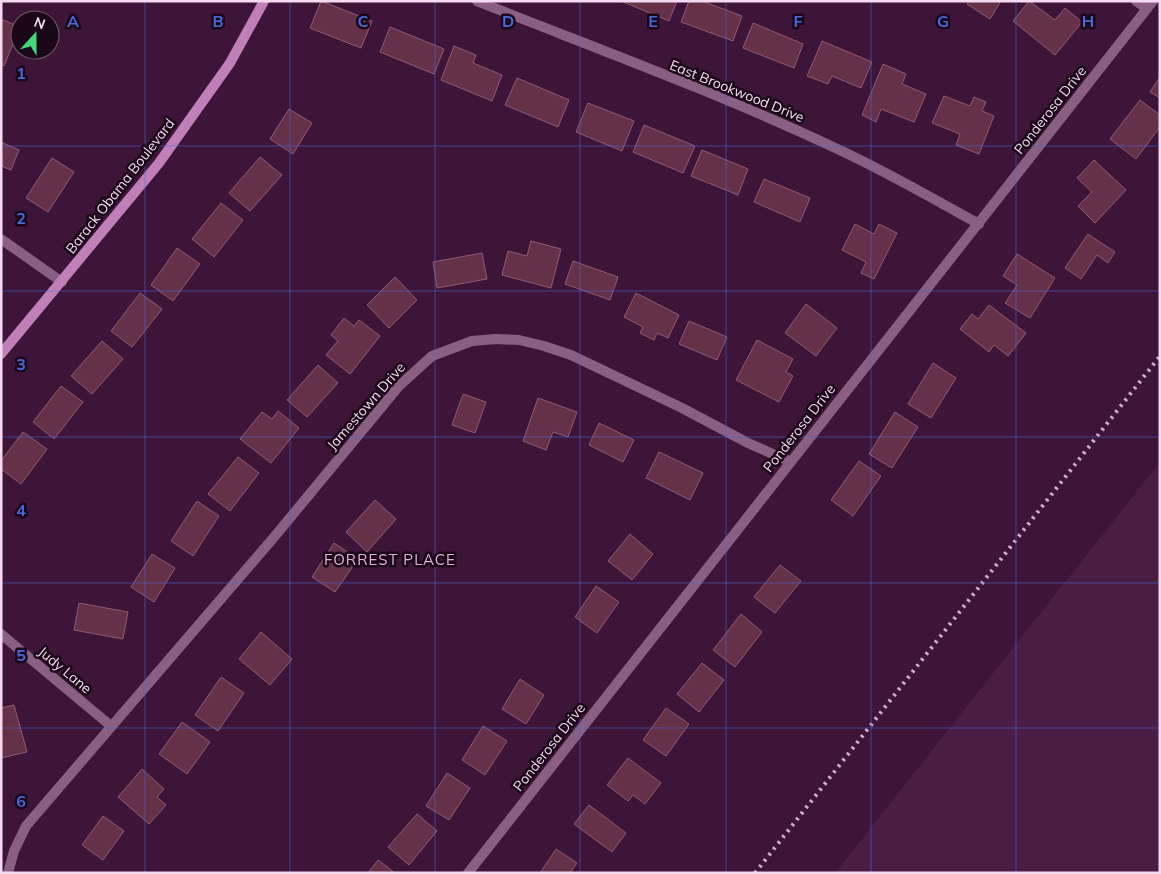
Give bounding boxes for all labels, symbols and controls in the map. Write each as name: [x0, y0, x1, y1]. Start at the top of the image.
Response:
north arrow: [10, 10, 60, 60]
text: A: [67, 11, 79, 31]
text: B: [212, 11, 224, 31]
text: C: [358, 11, 369, 31]
text: D: [502, 11, 514, 31]
text: E: [648, 11, 658, 31]
text: F: [793, 11, 803, 31]
text: G: [937, 11, 949, 31]
text: H: [1082, 11, 1094, 31]
text: N: [31, 13, 48, 33]
street label: East Brookwood Drive: [667, 56, 807, 126]
street label: Ponderosa Drive: [1010, 62, 1090, 158]
text: 1: [16, 63, 26, 83]
street label: Barack Obama Boulevard: [62, 115, 178, 257]
text: 2: [16, 208, 26, 228]
text: 3: [16, 354, 26, 374]
street label: Jamestown Drive: [323, 358, 409, 454]
street label: Ponderosa Drive: [759, 380, 839, 476]
text: 4: [16, 500, 26, 520]
district label: FORREST PLACE: [324, 550, 456, 569]
street label: Judy Lane: [35, 643, 95, 697]
text: 5: [16, 645, 26, 665]
street label: Ponderosa Drive: [509, 699, 589, 795]
text: 6: [16, 791, 26, 811]

